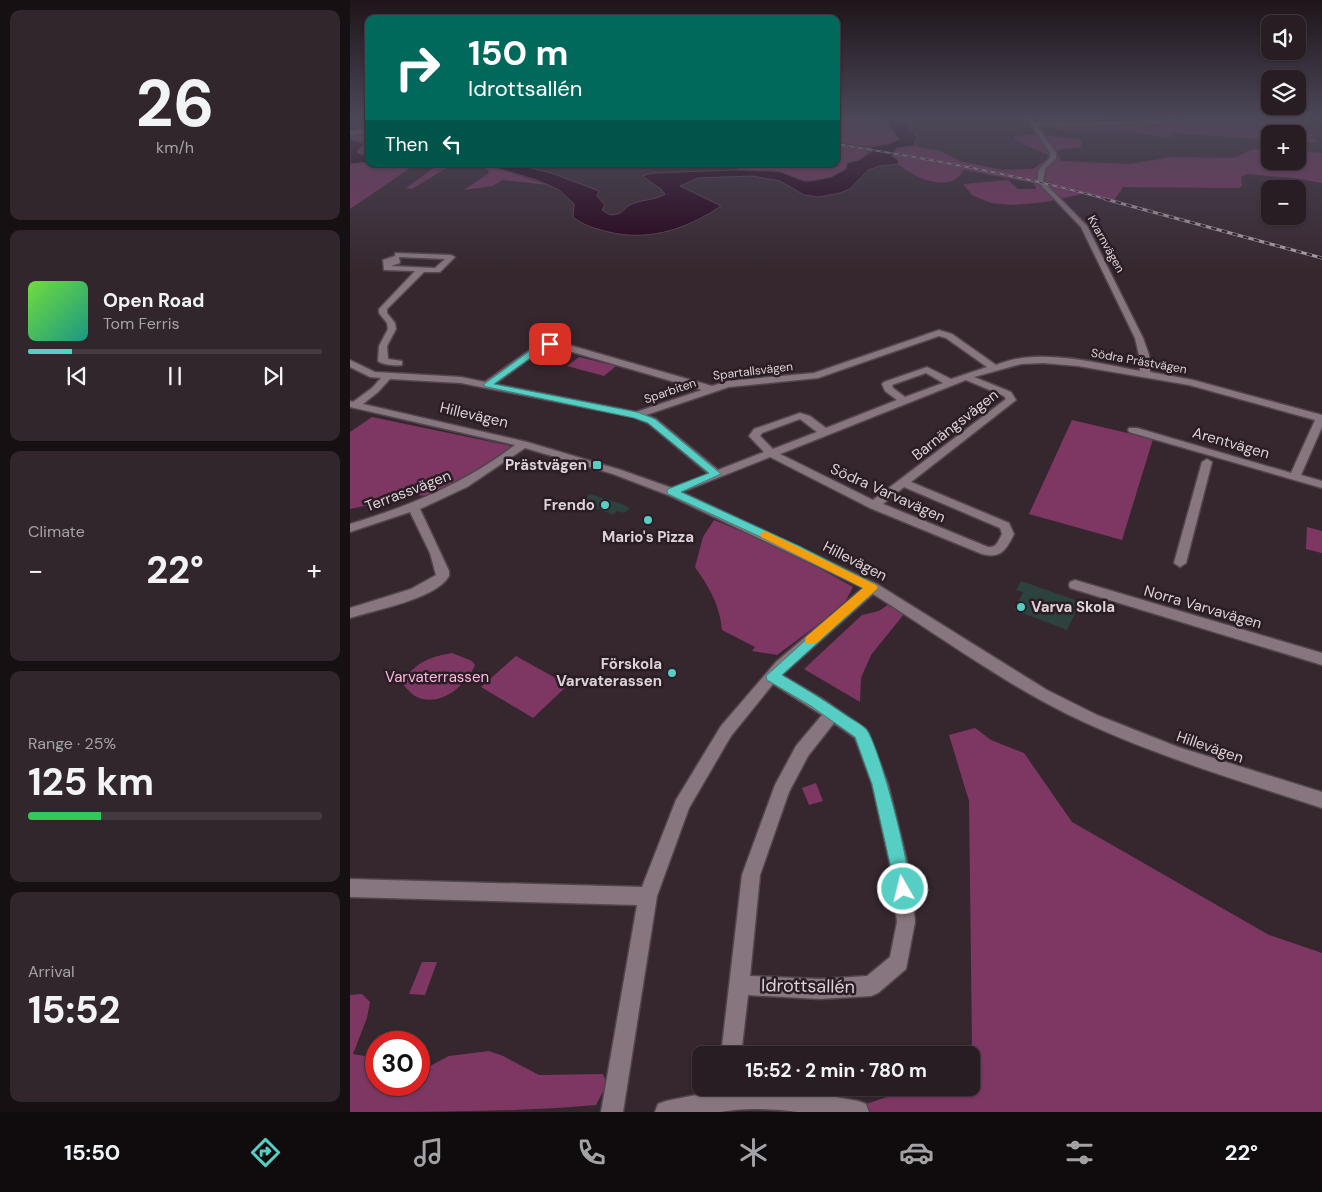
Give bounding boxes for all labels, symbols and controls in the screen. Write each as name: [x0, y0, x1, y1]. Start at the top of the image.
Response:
map controls: [1261, 15, 1306, 225]
button: sound: [1261, 15, 1306, 60]
text: 150 m: [468, 30, 568, 76]
icon: right: [385, 35, 450, 100]
text: 26: [136, 62, 214, 146]
button: layers: [1261, 70, 1306, 115]
text: Idrottsallén: [468, 74, 582, 103]
button: +: [1261, 125, 1306, 170]
icon: left: [438, 130, 466, 158]
text: Then: [385, 132, 428, 157]
text: km/h: [156, 137, 194, 158]
button: −: [1261, 180, 1306, 225]
street label: Kvarnvägen: [1084, 213, 1128, 276]
text: Open Road: [103, 288, 205, 313]
text: Tom Ferris: [103, 313, 180, 334]
pin: [529, 323, 571, 365]
icon: arrive: [536, 330, 564, 358]
street label: Södra Prästvägen: [1090, 345, 1188, 377]
street label: Spartallsvägen: [712, 358, 794, 384]
icon: previous: [63, 362, 91, 390]
icon: pause: [161, 362, 189, 390]
icon: next: [259, 362, 287, 390]
street label: Sparbiten: [642, 375, 698, 407]
street label: Barnängsvägen: [908, 385, 1002, 465]
street label: Hillevägen: [438, 397, 510, 433]
street label: Arentvägen: [1190, 422, 1272, 464]
place label: Prästvägen: [505, 455, 587, 475]
marker: Prästvägen: [591, 459, 603, 471]
street label: Södra Varvavägen: [827, 459, 949, 527]
street label: Terrassvägen: [362, 465, 454, 517]
place label: Frendo: [543, 495, 595, 515]
marker: Frendo: [599, 499, 611, 511]
marker: Mario's Pizza: [642, 514, 654, 526]
text: Climate: [28, 521, 85, 542]
place label: Mario's Pizza: [602, 527, 694, 547]
street label: Hillevägen: [819, 536, 891, 586]
text: 22°: [146, 545, 204, 595]
text: −: [28, 552, 43, 589]
text: +: [307, 552, 322, 589]
street label: Norra Varvavägen: [1142, 581, 1264, 633]
place label: Varva Skola: [1031, 597, 1115, 617]
marker: Varva Skola: [1015, 601, 1027, 613]
place label: Förskola Varvaterassen: [556, 654, 662, 691]
park label: Varvaterrassen: [385, 667, 489, 687]
marker: Förskola Varvaterassen: [666, 667, 678, 679]
street label: Hillevägen: [1174, 726, 1246, 768]
text: Range · 25%: [28, 733, 116, 754]
text: 125 km: [28, 757, 154, 807]
position arrow: [876, 862, 928, 914]
text: Arrival: [28, 961, 75, 982]
street label: Idrottsallén: [761, 973, 855, 999]
text: 15:52: [28, 985, 120, 1035]
speed limit sign: 30: [365, 1031, 430, 1096]
text: 15:52 · 2 min · 780 m: [745, 1058, 927, 1083]
icon: directions: [248, 1135, 283, 1170]
icon: music: [411, 1135, 446, 1170]
icon: phone: [574, 1135, 609, 1170]
icon: climate: [736, 1135, 771, 1170]
icon: car: [899, 1135, 934, 1170]
icon: filters: [1062, 1135, 1097, 1170]
text: 15:50: [64, 1138, 120, 1167]
text: 22°: [1225, 1138, 1258, 1167]

